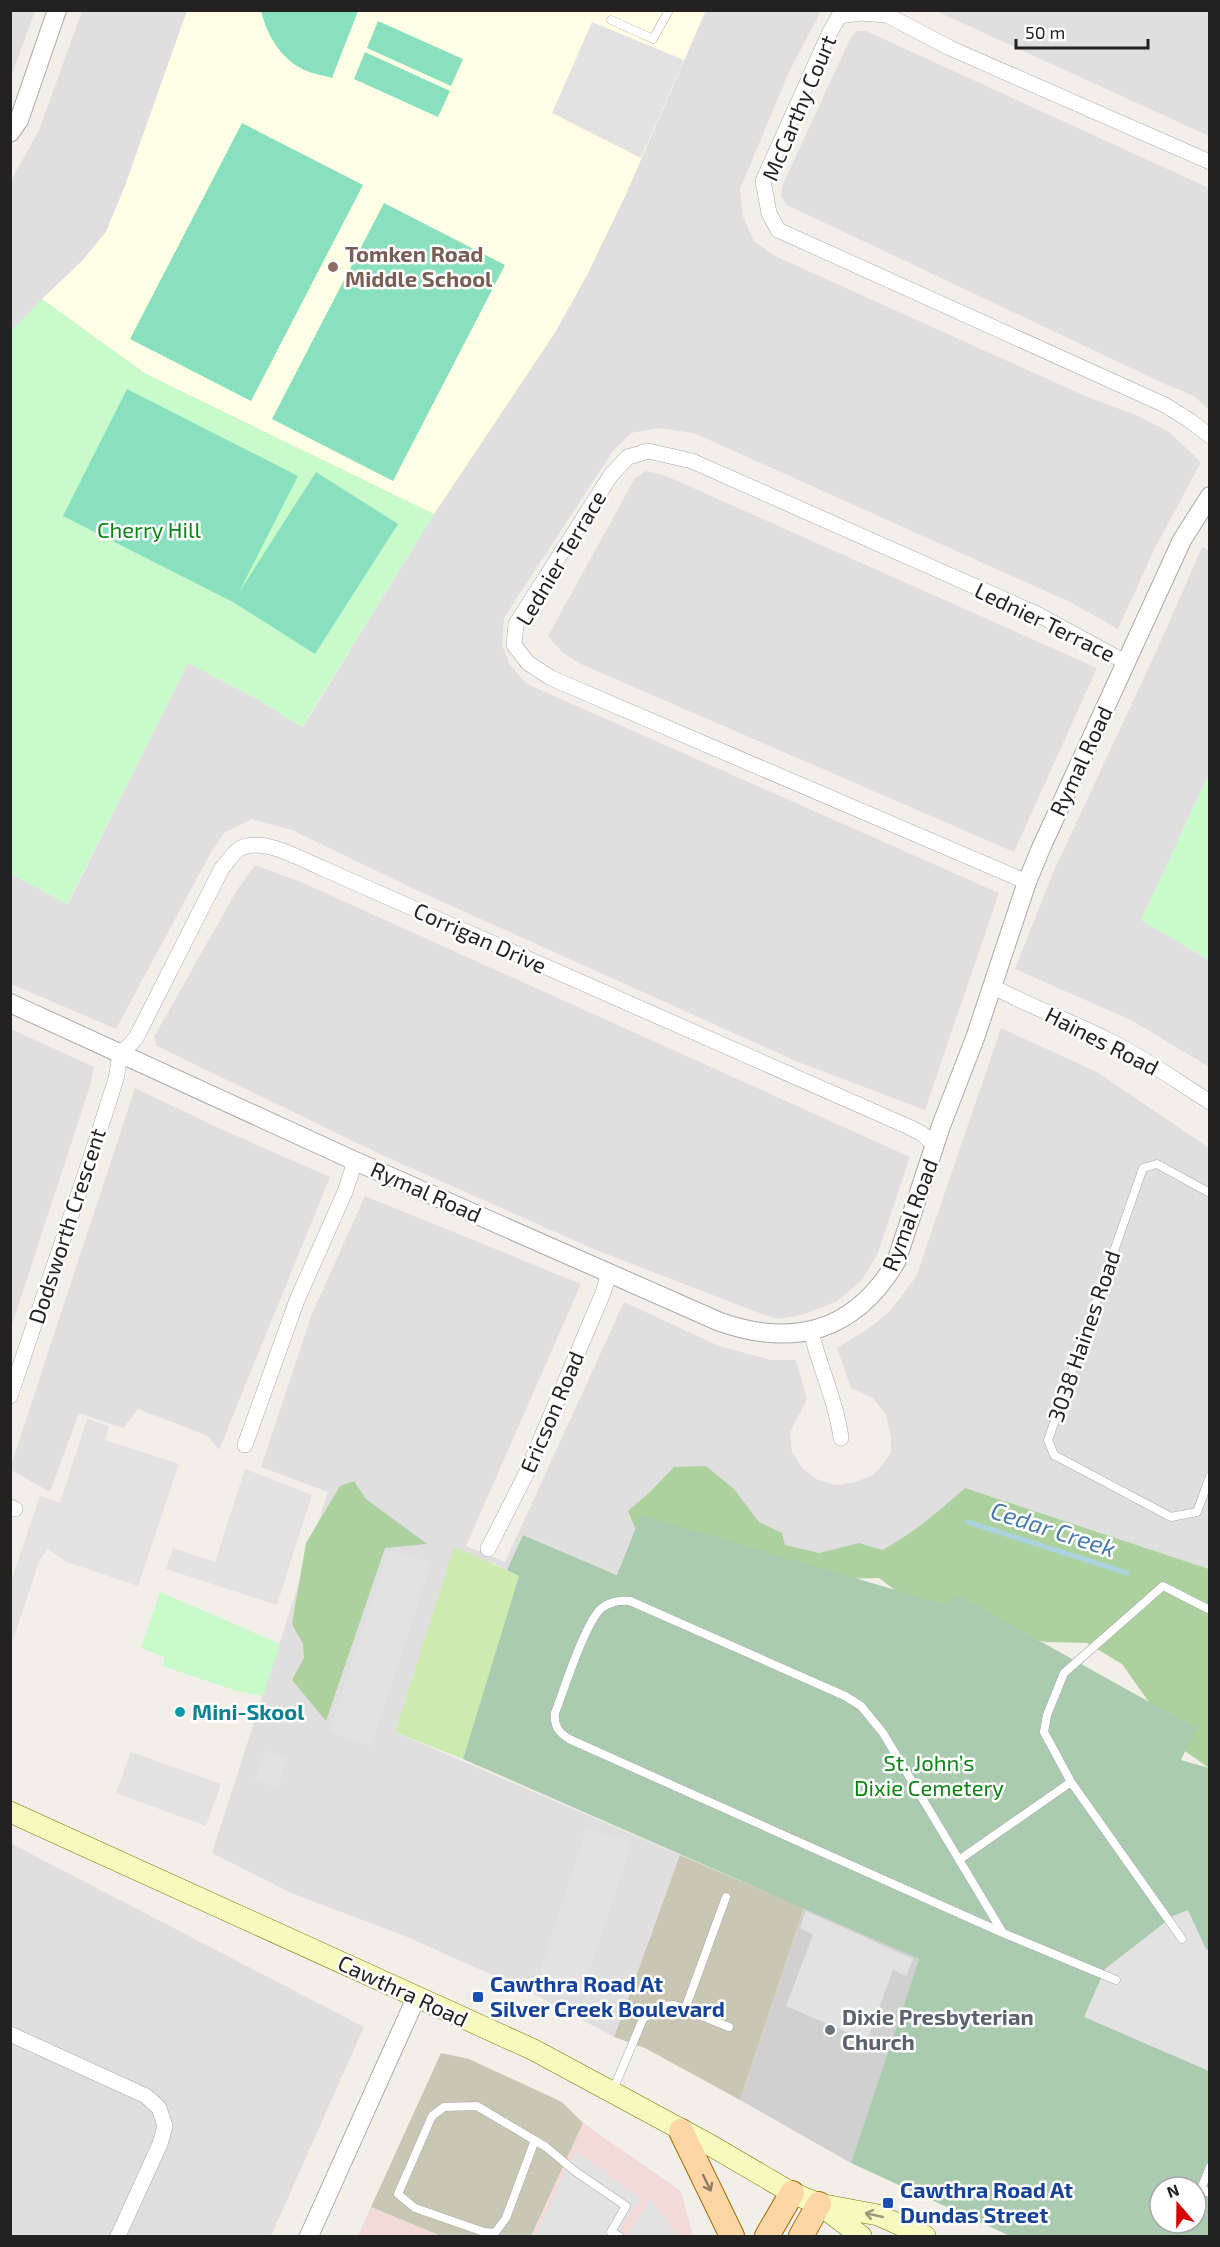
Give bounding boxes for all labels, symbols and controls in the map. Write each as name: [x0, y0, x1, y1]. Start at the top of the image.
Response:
scale bar: [1016, 12, 1148, 50]
text: 50 m: [1025, 21, 1065, 43]
street label: McCarthy Court: [756, 31, 840, 184]
place label: Tomken Road Middle School: [345, 240, 493, 291]
marker: Tomken Road Middle School: [326, 260, 340, 274]
street label: Lednier Terrace: [510, 485, 611, 630]
park label: Cherry Hill: [97, 516, 201, 542]
street label: Lednier Terrace: [971, 576, 1120, 666]
street label: Rymal Road: [1043, 702, 1117, 820]
street label: Corrigan Drive: [410, 896, 551, 978]
street label: Haines Road: [1041, 1000, 1163, 1080]
street label: Dodsworth Crescent: [22, 1125, 110, 1327]
street label: Rymal Road: [367, 1155, 486, 1227]
street label: Rymal Road: [876, 1155, 942, 1274]
street label: 3038 Haines Road: [1042, 1247, 1125, 1425]
street label: Ericson Road: [514, 1347, 588, 1476]
water label: Cedar Creek: [987, 1495, 1120, 1562]
place label: Mini-Skool: [192, 1698, 305, 1724]
marker: Mini-Skool: [173, 1705, 187, 1719]
park label: St. John’s Dixie Cemetery: [854, 1749, 1004, 1800]
street label: Cawthra Road: [334, 1949, 473, 2032]
place label: Cawthra Road At Silver Creek Boulevard: [490, 1970, 725, 2021]
marker: Cawthra Road At Silver Creek Boulevard: [471, 1990, 485, 2004]
place label: Dixie Presbyterian Church: [842, 2003, 1034, 2054]
marker: Dixie Presbyterian Church: [823, 2023, 837, 2037]
one-way arrow: [701, 2174, 713, 2192]
north arrow: [1148, 2175, 1208, 2235]
place label: Cawthra Road At Dundas Street: [900, 2176, 1073, 2227]
text: N: [1164, 2180, 1181, 2201]
marker: Cawthra Road At Dundas Street: [881, 2196, 895, 2210]
one-way arrow: [864, 2209, 884, 2220]

